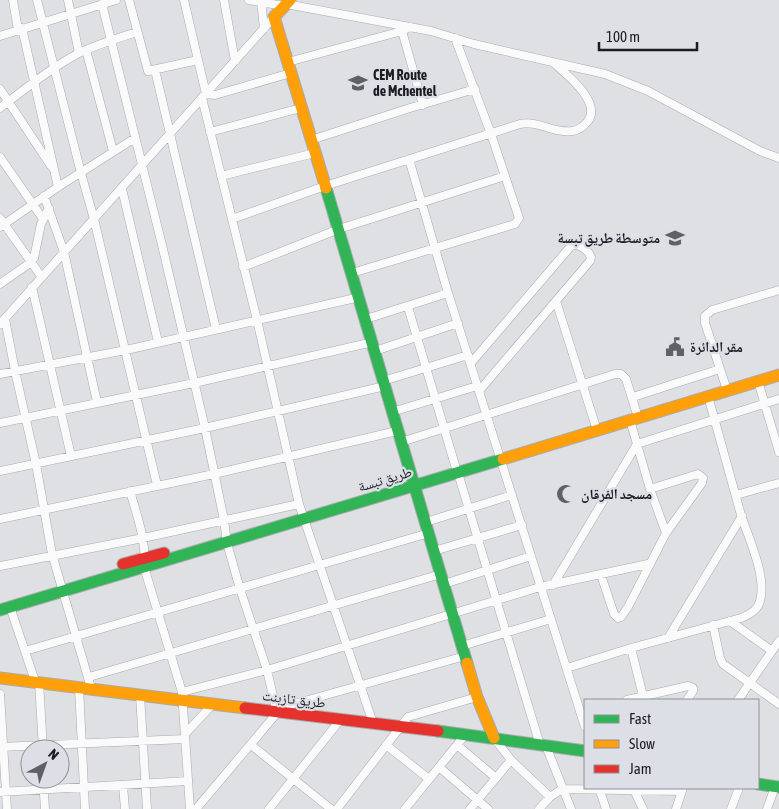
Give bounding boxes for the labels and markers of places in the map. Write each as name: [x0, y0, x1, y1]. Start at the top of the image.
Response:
place label: CEM Route de Mchentel: [373, 67, 437, 99]
school or university icon: CEM Route de Mchentel: [347, 72, 369, 94]
school or university icon: متوسطة طريق تبسة: [664, 227, 686, 249]
place label: متوسطة طريق تبسة: [557, 230, 660, 247]
public building icon: مقر الدائرة: [664, 336, 686, 358]
place label: مقر الدائرة: [690, 339, 743, 355]
mosque icon: مسجد الفرقان: [555, 483, 577, 505]
place label: مسجد الفرقان: [581, 486, 652, 503]

